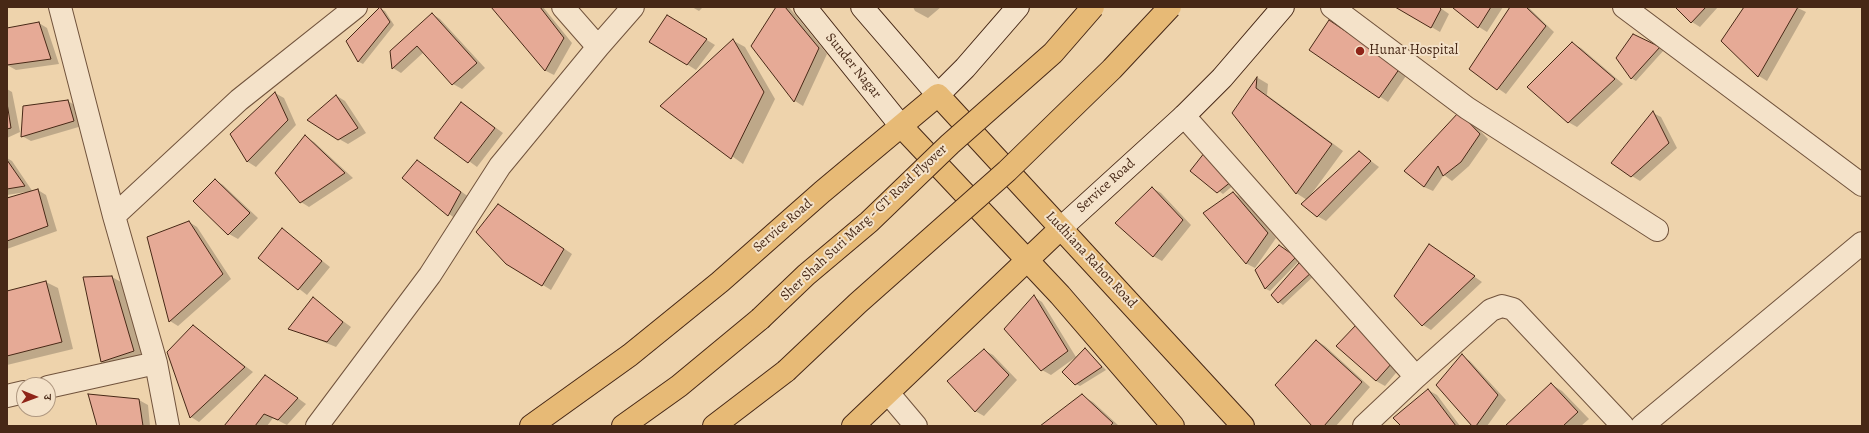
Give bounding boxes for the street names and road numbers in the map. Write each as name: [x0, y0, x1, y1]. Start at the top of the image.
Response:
street label: Sunder Nagar: [821, 30, 885, 102]
street label: Sher Shah Suri Marg - GT Road Flyover: [777, 141, 951, 305]
street label: Service Road: [1073, 155, 1139, 217]
street label: Service Road: [750, 196, 816, 256]
street label: Ludhiana Rahon Road: [1042, 208, 1140, 312]

